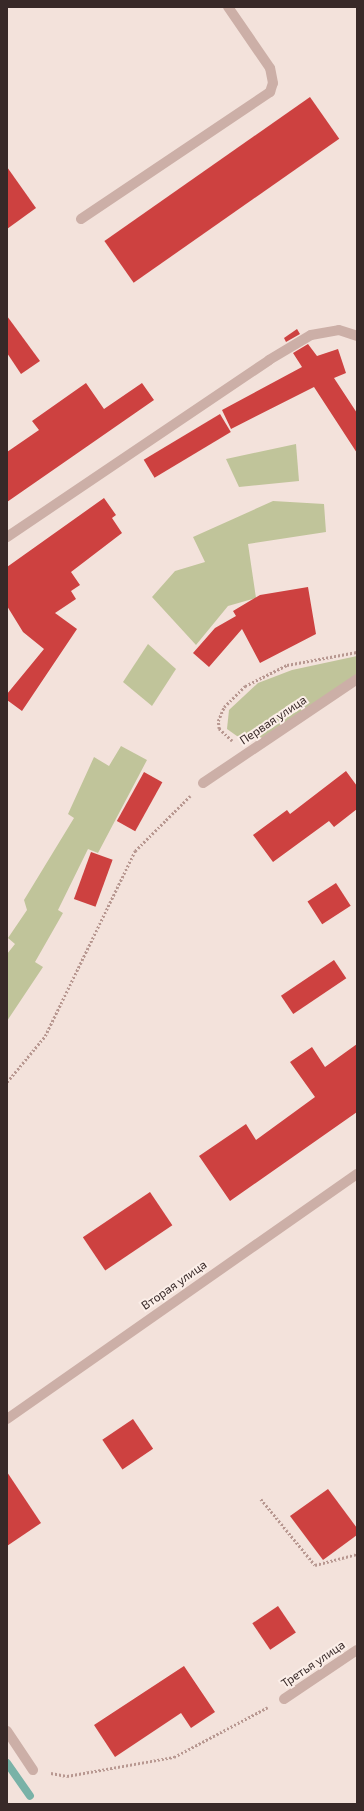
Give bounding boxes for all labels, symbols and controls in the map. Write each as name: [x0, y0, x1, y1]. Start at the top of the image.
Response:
street label: Первая улица: [237, 692, 309, 748]
street label: Вторая улица: [139, 1257, 209, 1313]
street label: Третья улица: [278, 1637, 348, 1691]

